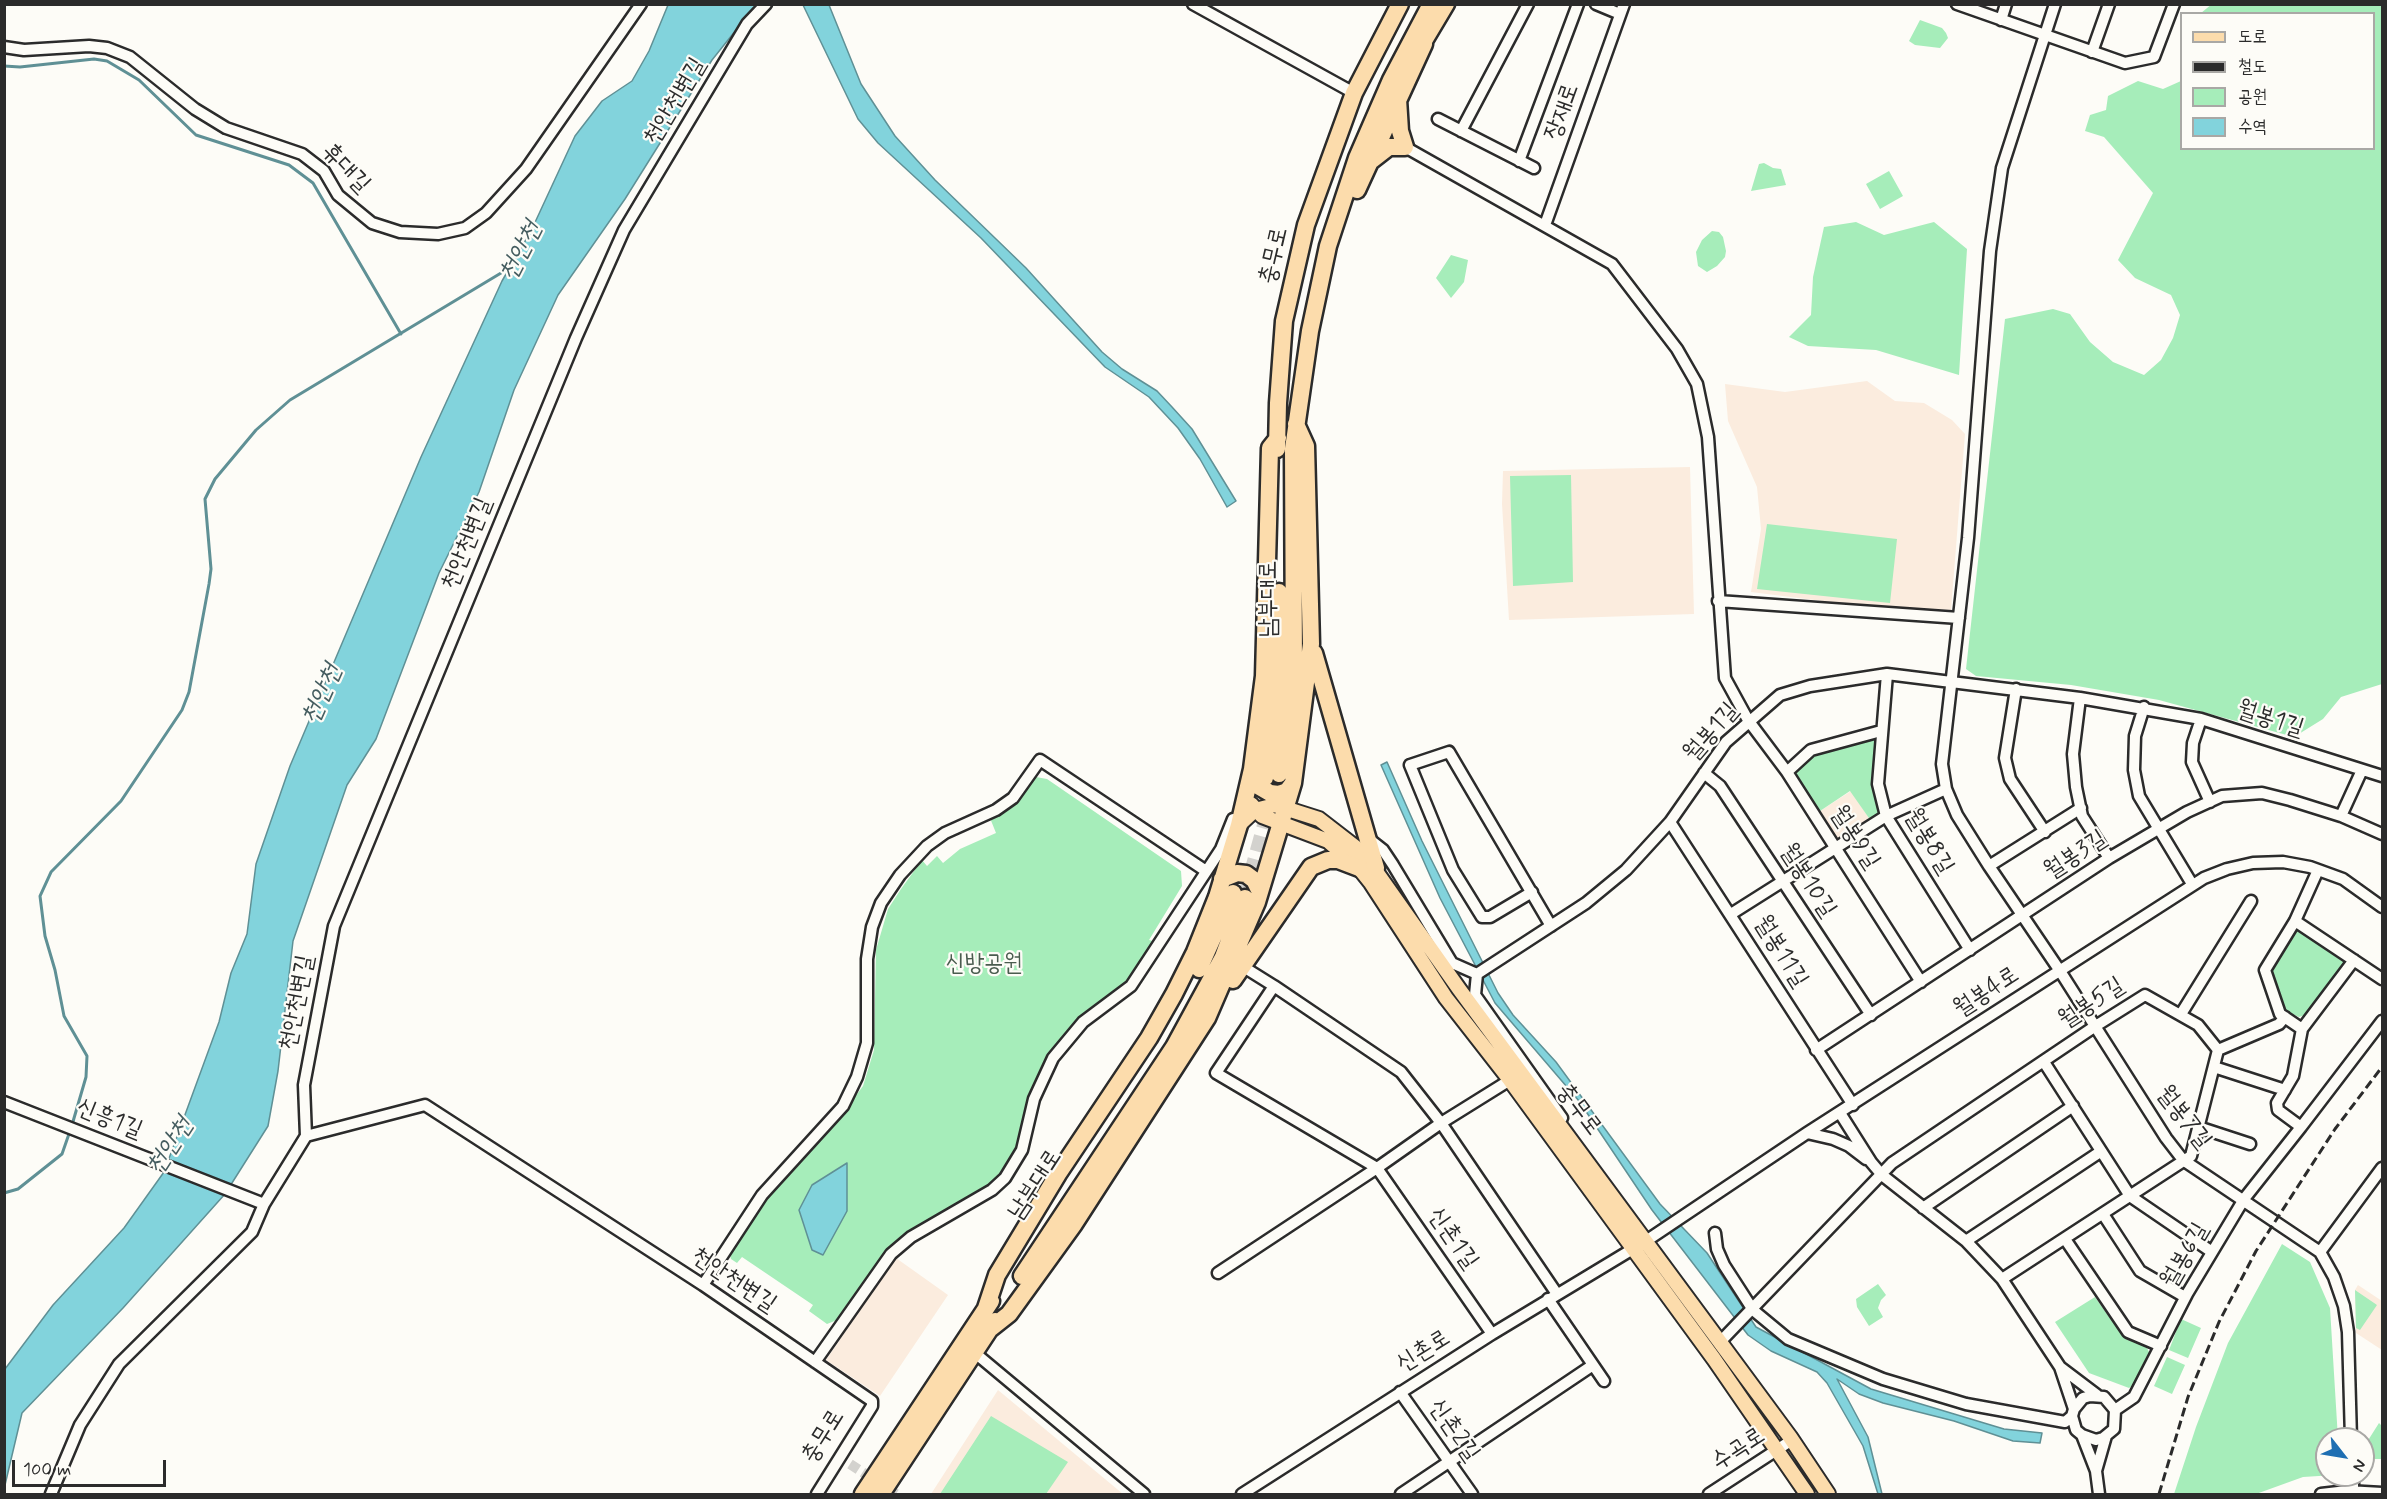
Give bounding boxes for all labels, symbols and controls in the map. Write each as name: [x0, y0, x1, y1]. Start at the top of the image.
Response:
legend: [2180, 12, 2375, 150]
text: 도로: [2238, 25, 2267, 49]
street label: 천안천변길: [639, 53, 713, 151]
text: 철도: [2238, 55, 2267, 79]
street label: 장재로: [1540, 80, 1586, 144]
text: 공원: [2238, 85, 2267, 109]
text: 수역: [2238, 115, 2267, 139]
street label: 휴대길: [315, 138, 375, 200]
water label: 천안천: [494, 217, 550, 287]
street label: 충무로: [1254, 225, 1296, 287]
street label: 천안천변길: [437, 494, 499, 594]
street label: 남부대로: [1256, 560, 1284, 638]
water label: 천안천: [296, 660, 350, 730]
street label: 월봉1길: [2233, 696, 2307, 744]
street label: 월봉1길: [1679, 698, 1745, 768]
street label: 월봉9길: [1823, 801, 1885, 875]
street label: 월봉8길: [1897, 804, 1959, 880]
street label: 월봉3길: [2039, 825, 2113, 887]
street label: 월봉10길: [1773, 839, 1841, 923]
street label: 월봉11길: [1747, 911, 1813, 993]
park label: 신방공원: [945, 951, 1023, 979]
street label: 천안천변길: [275, 953, 321, 1053]
street label: 월봉4로: [1949, 961, 2025, 1025]
street label: 월봉5길: [2054, 972, 2130, 1036]
street label: 충무로: [1549, 1078, 1607, 1142]
street label: 월봉7길: [2149, 1081, 2217, 1155]
street label: 신흥1길: [72, 1094, 146, 1146]
water label: 천안천: [141, 1112, 201, 1182]
street label: 남부대로: [1003, 1145, 1069, 1225]
street label: 신촌1길: [1421, 1203, 1483, 1275]
street label: 월봉6길: [2156, 1218, 2216, 1294]
street label: 천안천변길: [685, 1242, 781, 1320]
street label: 신촌로: [1392, 1324, 1456, 1380]
street label: 신촌2길: [1421, 1394, 1485, 1468]
street label: 충무로: [796, 1405, 852, 1469]
street label: 수곡로: [1707, 1422, 1771, 1478]
north arrow: [2315, 1427, 2375, 1487]
scale bar: [15, 1448, 170, 1486]
text: N: [2347, 1456, 2371, 1475]
text: 100 m: [23, 1458, 71, 1482]

